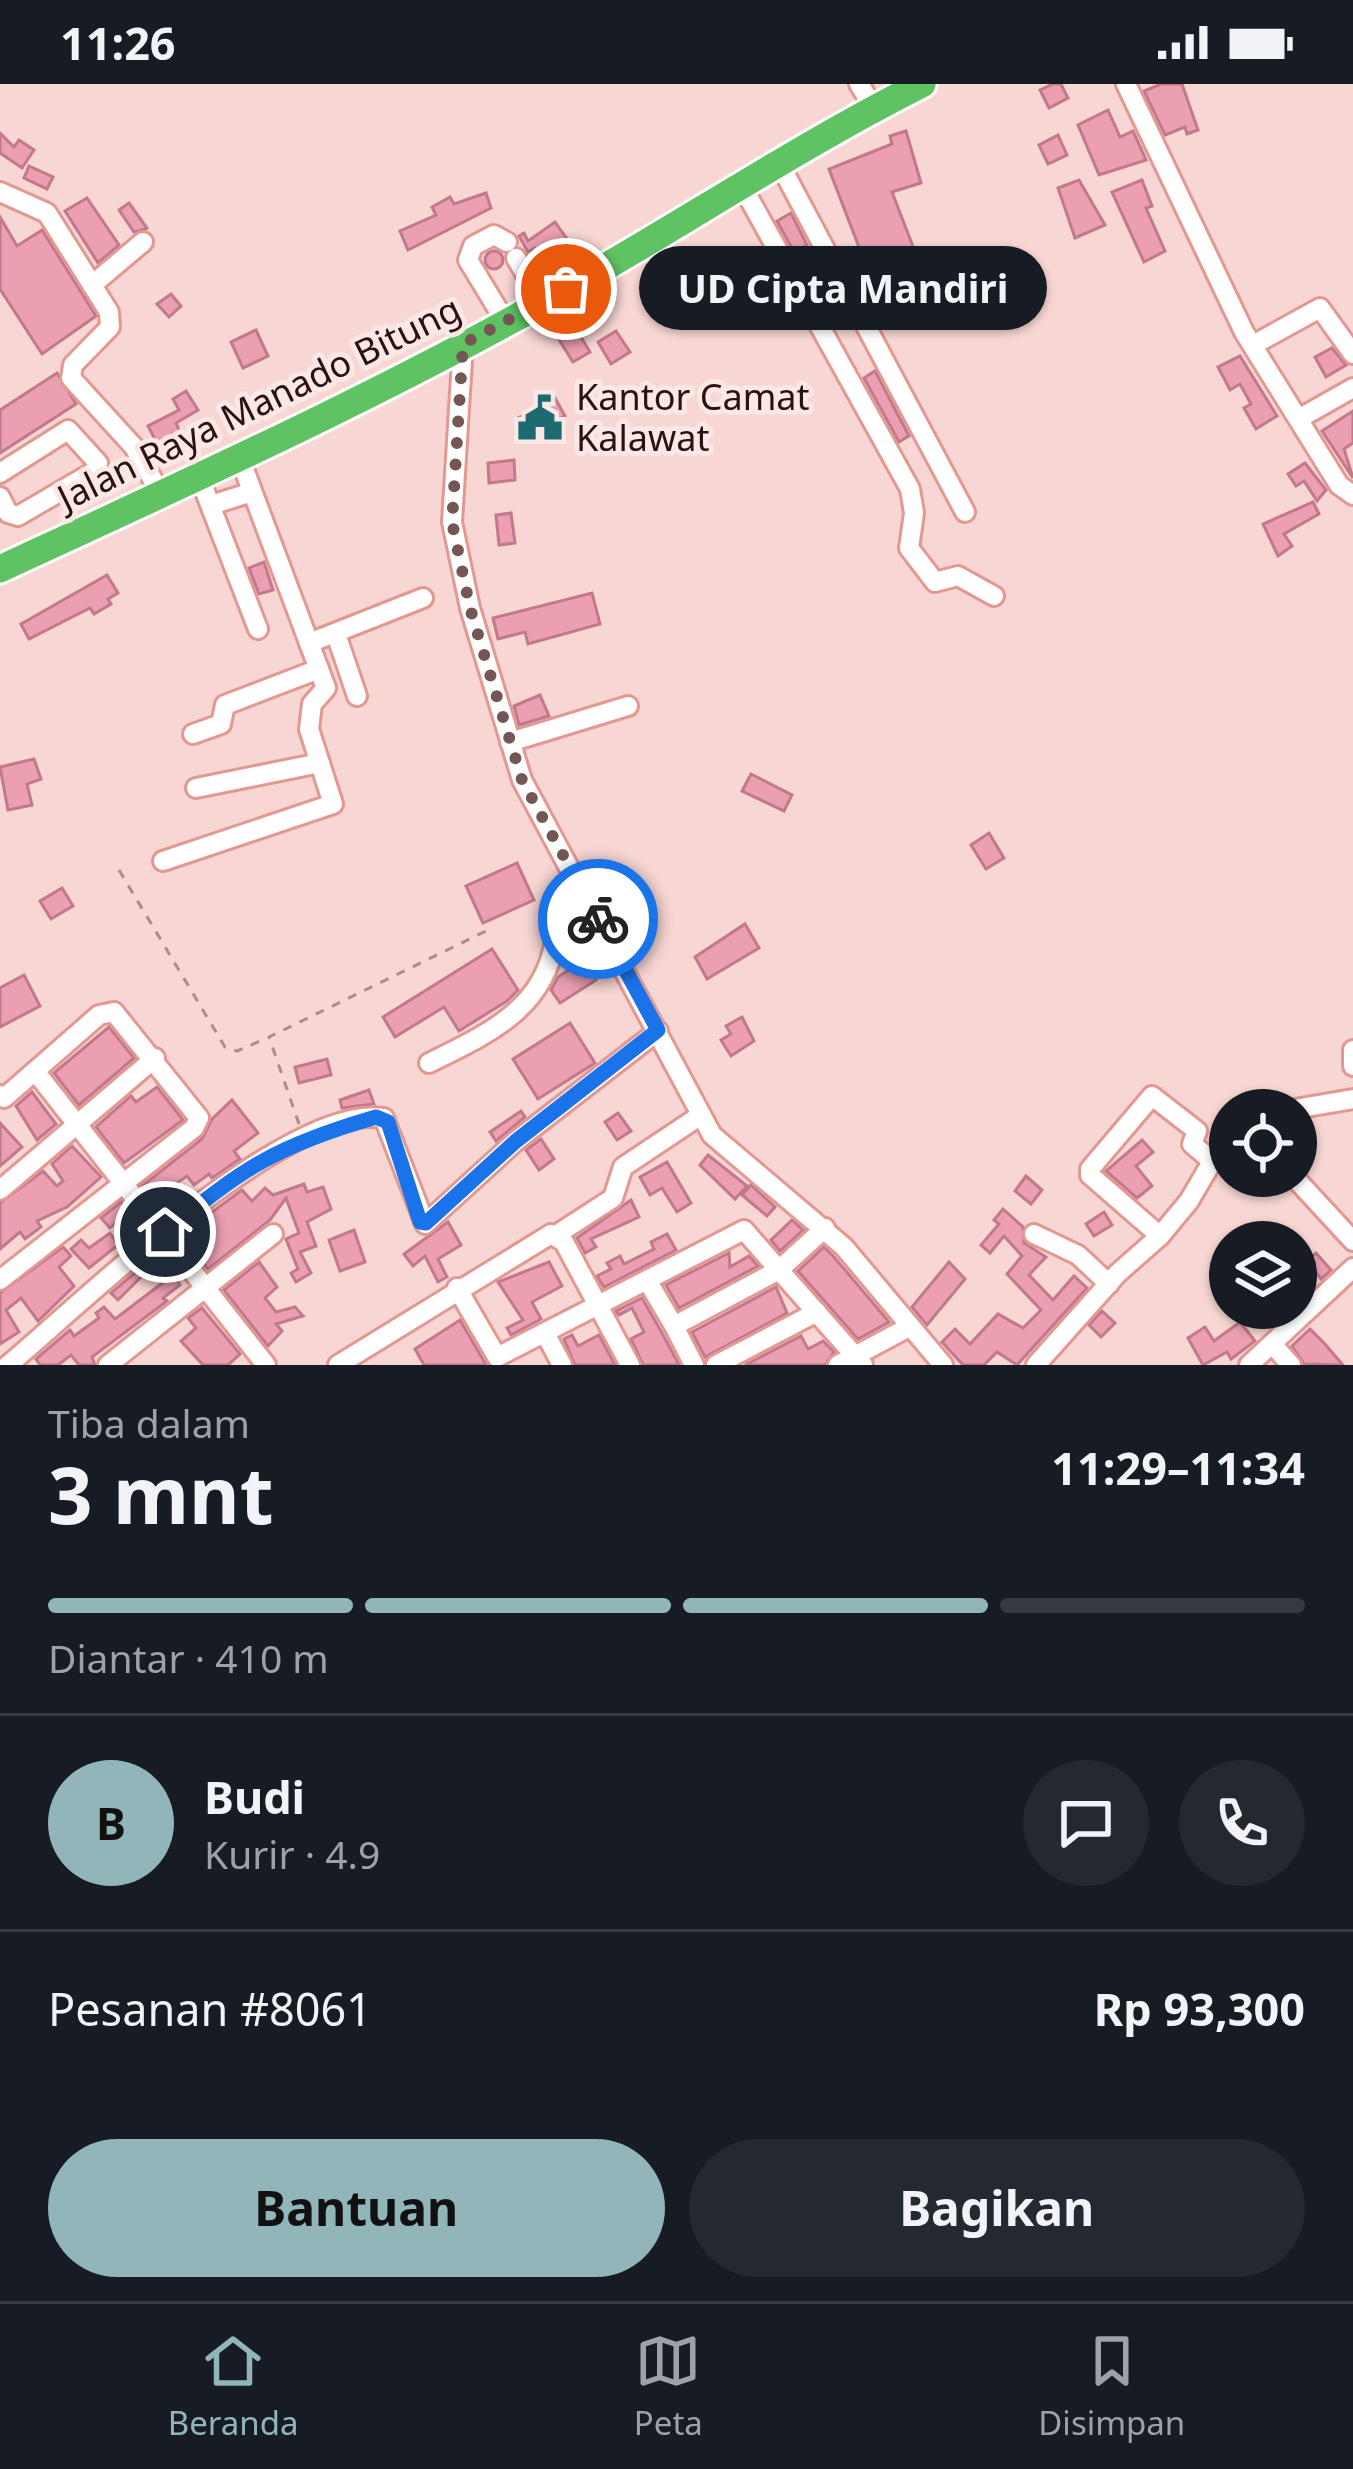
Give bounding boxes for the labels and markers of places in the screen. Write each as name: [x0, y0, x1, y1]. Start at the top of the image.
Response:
pin: [515, 238, 617, 340]
callout: UD Cipta Mandiri: [638, 247, 1046, 331]
place label: Kantor Camat Kalawat: [576, 372, 810, 462]
public building icon: Kantor Camat Kalawat: [515, 393, 565, 443]
pin: [114, 1181, 216, 1283]

